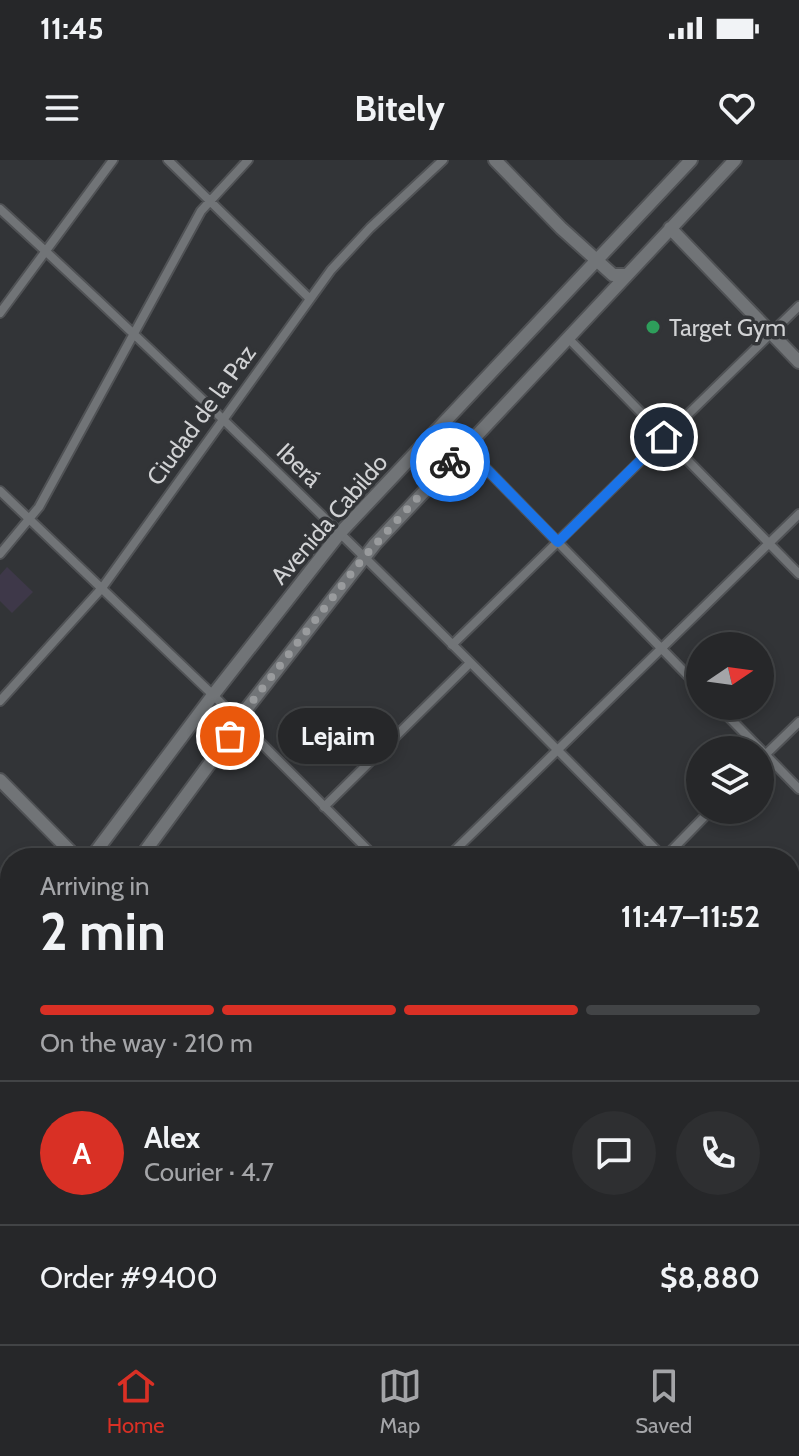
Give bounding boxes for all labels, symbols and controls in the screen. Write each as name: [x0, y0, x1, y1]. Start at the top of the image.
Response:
text: 11:45: [40, 10, 104, 47]
icon: menu: [40, 86, 84, 130]
text: Bitely: [354, 86, 445, 130]
icon: heart: [715, 86, 759, 130]
place label: Target Gym: [669, 313, 786, 342]
marker: Target Gym: [644, 318, 662, 336]
street label: Ciudad de la Paz: [140, 339, 262, 491]
pin: [630, 403, 698, 471]
icon: home: [642, 415, 686, 459]
courier: [410, 422, 490, 502]
street label: Iberá: [271, 437, 328, 493]
icon: bike: [428, 440, 472, 484]
street label: Avenida Cabildo: [264, 448, 394, 590]
north arrow: [686, 632, 774, 720]
map controls: [686, 632, 774, 824]
pin: [196, 702, 264, 770]
callout: Lejaim: [278, 708, 398, 764]
icon: bag: [208, 714, 252, 758]
text: Lejaim: [301, 720, 375, 752]
button: layers: [686, 736, 774, 824]
text: Arriving in: [40, 870, 150, 902]
text: 11:47–11:52: [621, 898, 760, 935]
text: 2 min: [40, 900, 166, 963]
text: On the way · 210 m: [40, 1027, 253, 1059]
button: chat: [572, 1111, 656, 1195]
button: phone: [676, 1111, 760, 1195]
text: Alex: [144, 1119, 200, 1156]
text: A: [73, 1135, 91, 1172]
text: Courier · 4.7: [144, 1156, 274, 1188]
text: Order #9400: [40, 1259, 218, 1296]
text: $8,880: [660, 1259, 760, 1296]
tab: Home: [107, 1364, 165, 1439]
tab: Map: [378, 1364, 422, 1439]
tab: Saved: [635, 1364, 692, 1439]

